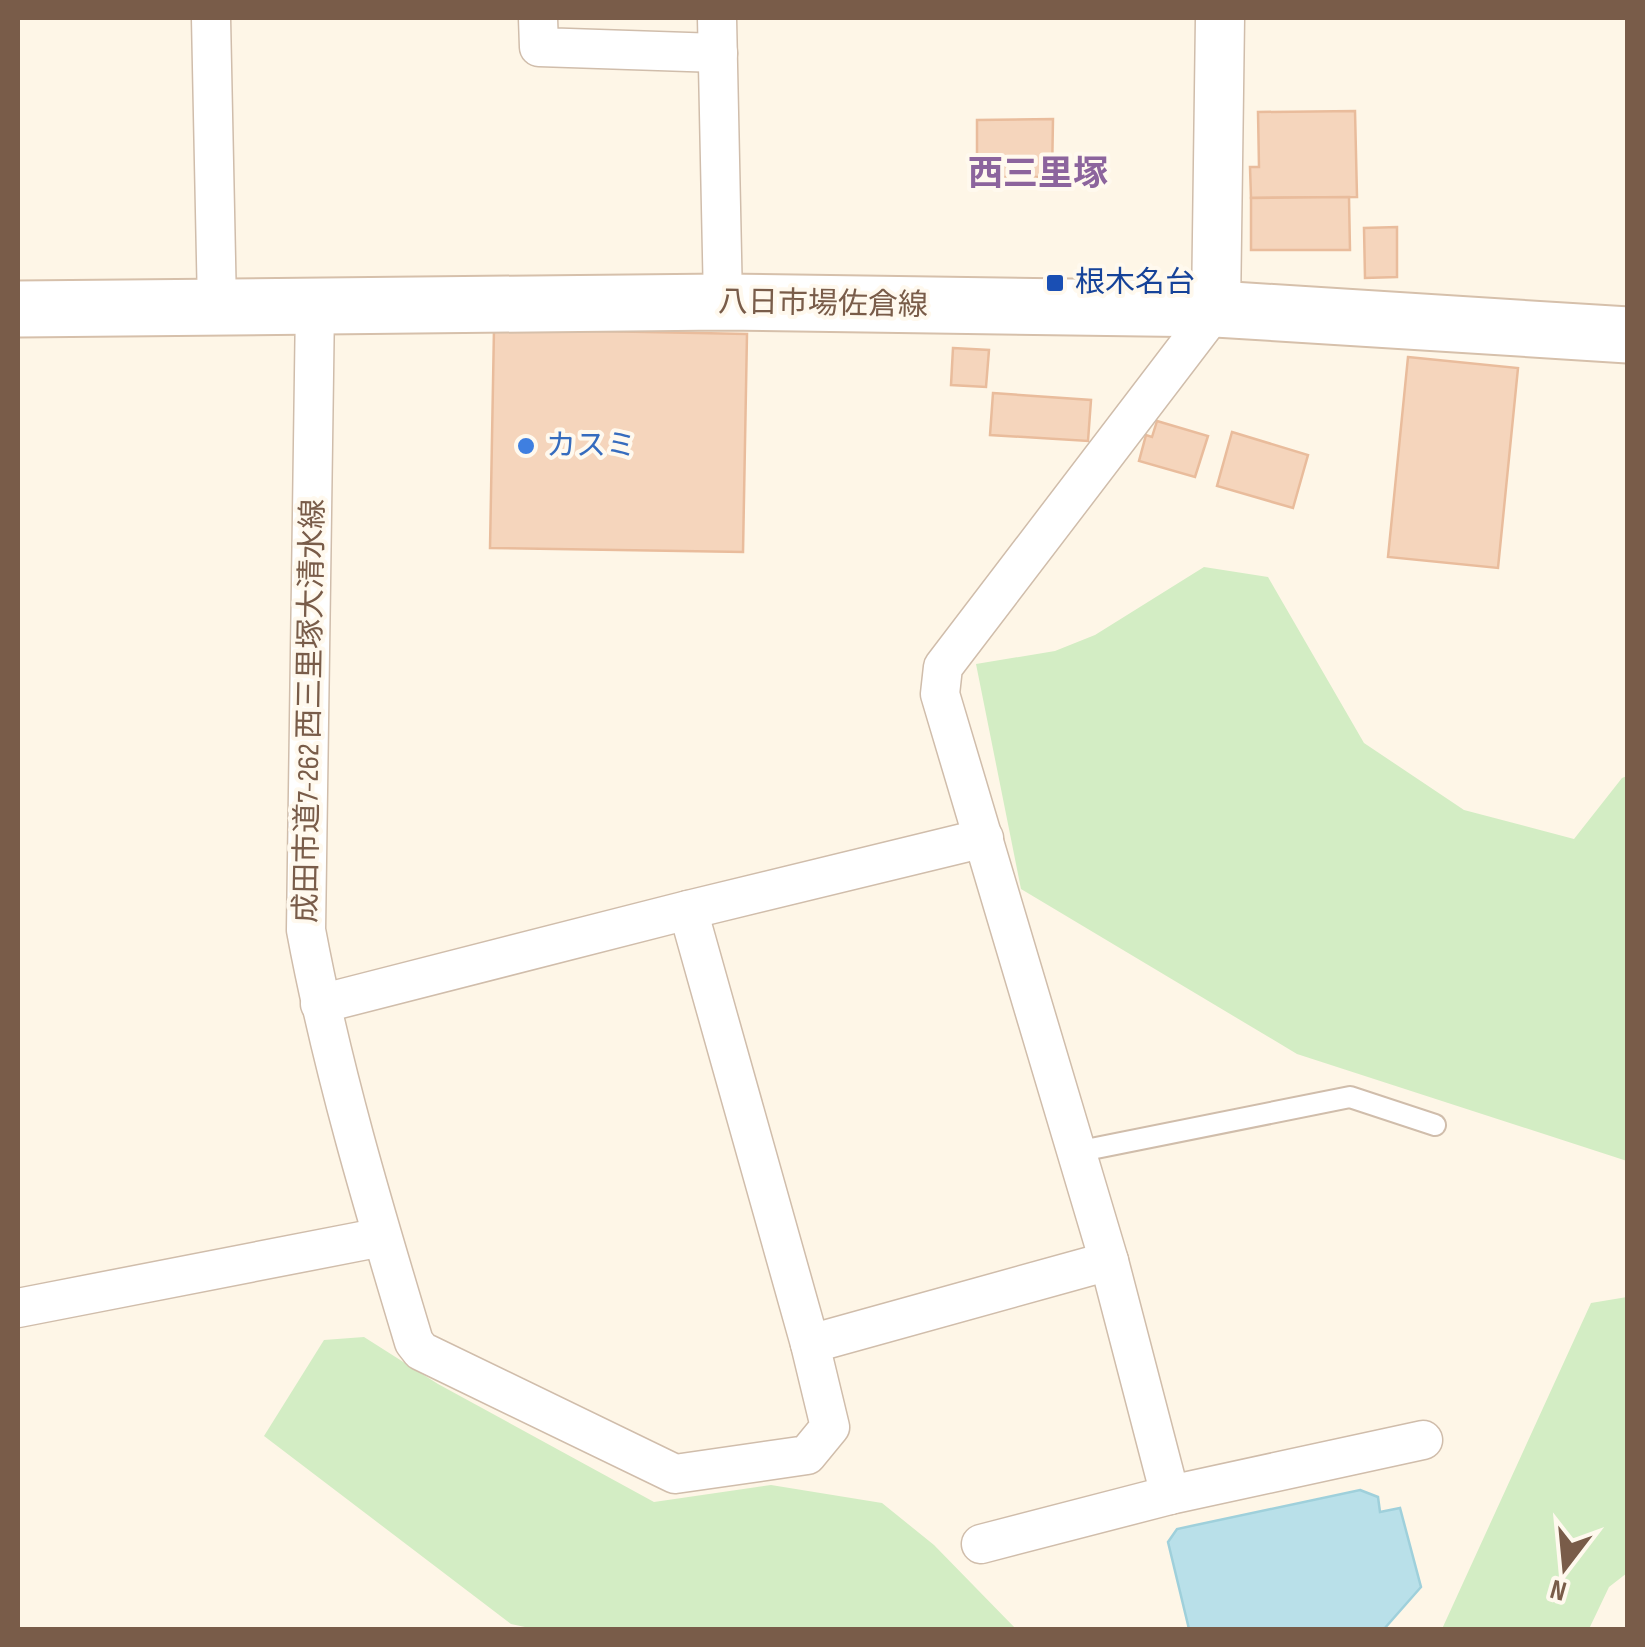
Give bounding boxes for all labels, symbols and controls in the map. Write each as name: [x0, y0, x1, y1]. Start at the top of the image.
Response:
district label: 西三里塚: [968, 153, 1108, 196]
place label: 根木名台: [1075, 265, 1195, 301]
marker: 根木名台: [1044, 272, 1066, 294]
street label: 八日市場佐倉線: [718, 284, 928, 324]
place label: カスミ: [546, 428, 636, 464]
marker: カスミ: [515, 435, 537, 457]
street label: 成田市道7-262 西三里塚大清水線: [288, 498, 332, 924]
north arrow: [1515, 1517, 1615, 1617]
text: N: [1547, 1572, 1570, 1608]

